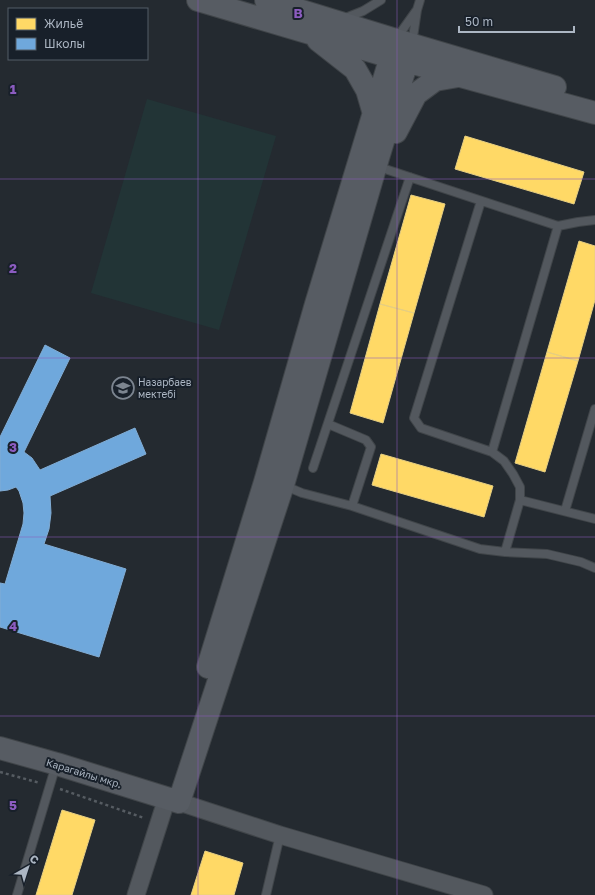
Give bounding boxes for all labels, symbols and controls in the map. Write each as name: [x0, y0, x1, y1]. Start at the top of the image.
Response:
text: B: [293, 5, 303, 21]
legend: [8, 8, 148, 60]
scale bar: [459, 8, 574, 34]
text: 50 m: [465, 14, 493, 29]
text: Жильё: [44, 16, 83, 31]
text: Школы: [44, 36, 85, 51]
text: 1: [10, 81, 17, 97]
text: 2: [9, 260, 17, 276]
school or university icon: Назарбаев мектебі: [110, 375, 136, 401]
place label: Назарбаев мектебі: [138, 376, 192, 400]
text: 3: [9, 439, 17, 455]
text: 4: [9, 618, 17, 634]
street label: Карагайлы мкр.: [45, 756, 123, 790]
text: 5: [9, 797, 17, 813]
north arrow: [8, 847, 48, 887]
text: С: [27, 851, 42, 866]

